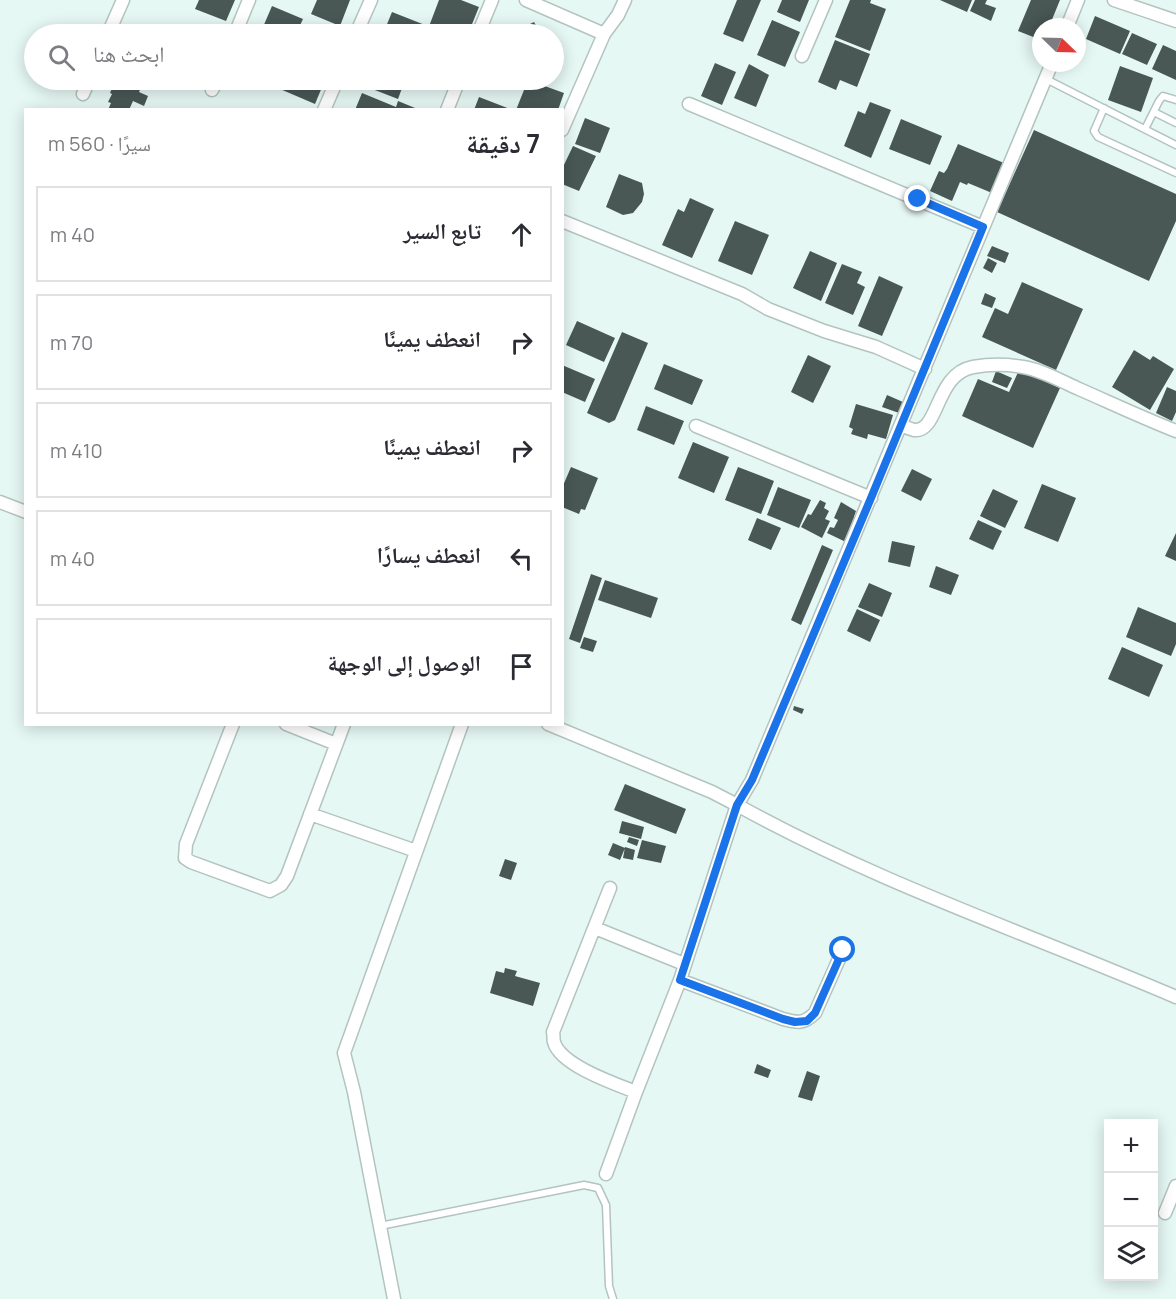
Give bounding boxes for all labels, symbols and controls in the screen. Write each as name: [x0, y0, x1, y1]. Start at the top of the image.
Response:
north arrow: [1032, 18, 1086, 72]
search box: [24, 24, 564, 90]
text: ابحث هنا: [93, 39, 164, 69]
icon: search: [45, 41, 78, 74]
text: 7 دقيقة: [466, 125, 540, 161]
text: سيرًا · 560 m: [48, 130, 151, 157]
route end: [904, 185, 930, 211]
text: تابع السير: [403, 216, 481, 246]
icon: ahead: [505, 218, 538, 251]
text: 40 m: [50, 221, 95, 248]
text: انعطف يمينًا: [383, 324, 481, 354]
icon: right: [505, 326, 538, 359]
text: 70 m: [50, 329, 93, 356]
text: انعطف يمينًا: [383, 432, 481, 462]
icon: right: [505, 434, 538, 467]
text: 410 m: [50, 437, 103, 464]
text: انعطف يسارًا: [377, 540, 481, 570]
icon: left: [505, 542, 538, 575]
text: 40 m: [50, 545, 95, 572]
text: الوصول إلى الوجهة: [328, 648, 481, 678]
icon: arrive: [505, 650, 538, 683]
route start: [829, 936, 855, 962]
map controls: [1104, 1119, 1158, 1281]
button: +: [1104, 1119, 1158, 1173]
button: −: [1104, 1173, 1158, 1227]
button: layers: [1104, 1227, 1158, 1281]

